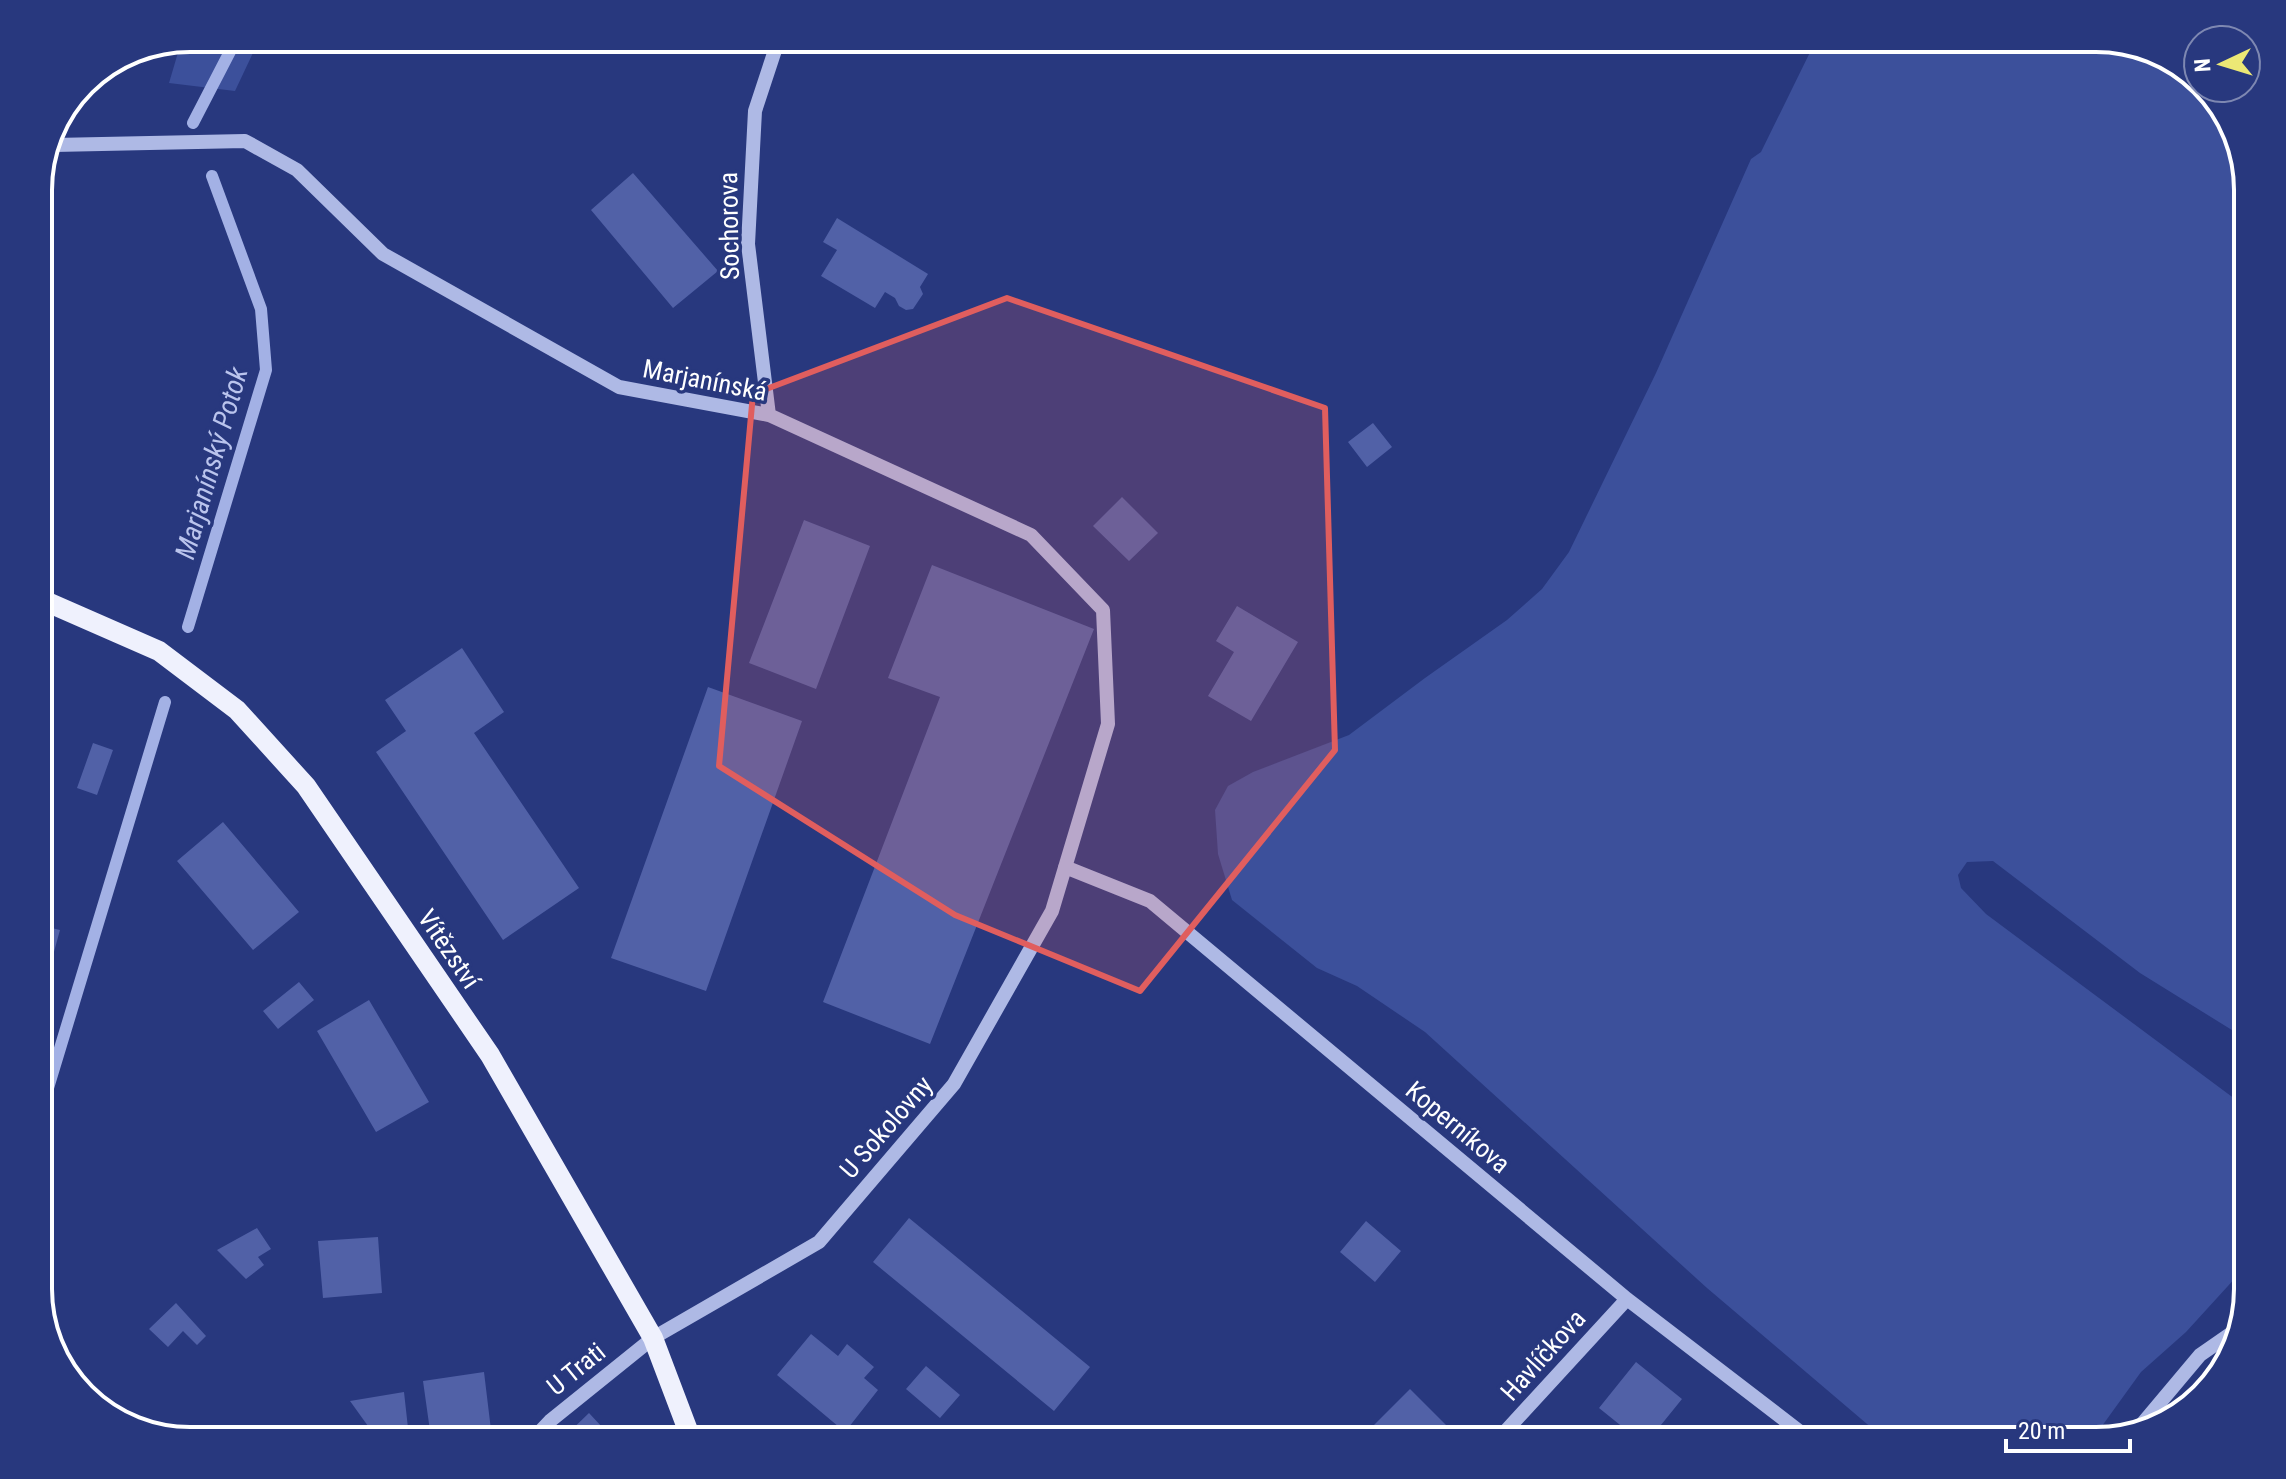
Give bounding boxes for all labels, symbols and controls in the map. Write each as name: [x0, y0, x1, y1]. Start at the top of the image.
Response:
north arrow: [2182, 24, 2262, 104]
text: N: [2190, 58, 2215, 73]
street label: Sochorova: [713, 172, 745, 280]
street label: Marjanínská: [640, 353, 770, 407]
water label: Marjanínský Potok: [168, 363, 255, 563]
street label: Vítězství: [412, 904, 487, 996]
street label: U Sokolovny: [834, 1070, 939, 1184]
street label: Koperníkova: [1400, 1075, 1516, 1179]
street label: Havlíčkova: [1495, 1304, 1591, 1406]
street label: U Trati: [541, 1337, 611, 1401]
scale bar: [2006, 1403, 2130, 1453]
text: 20 m: [2018, 1417, 2065, 1445]

